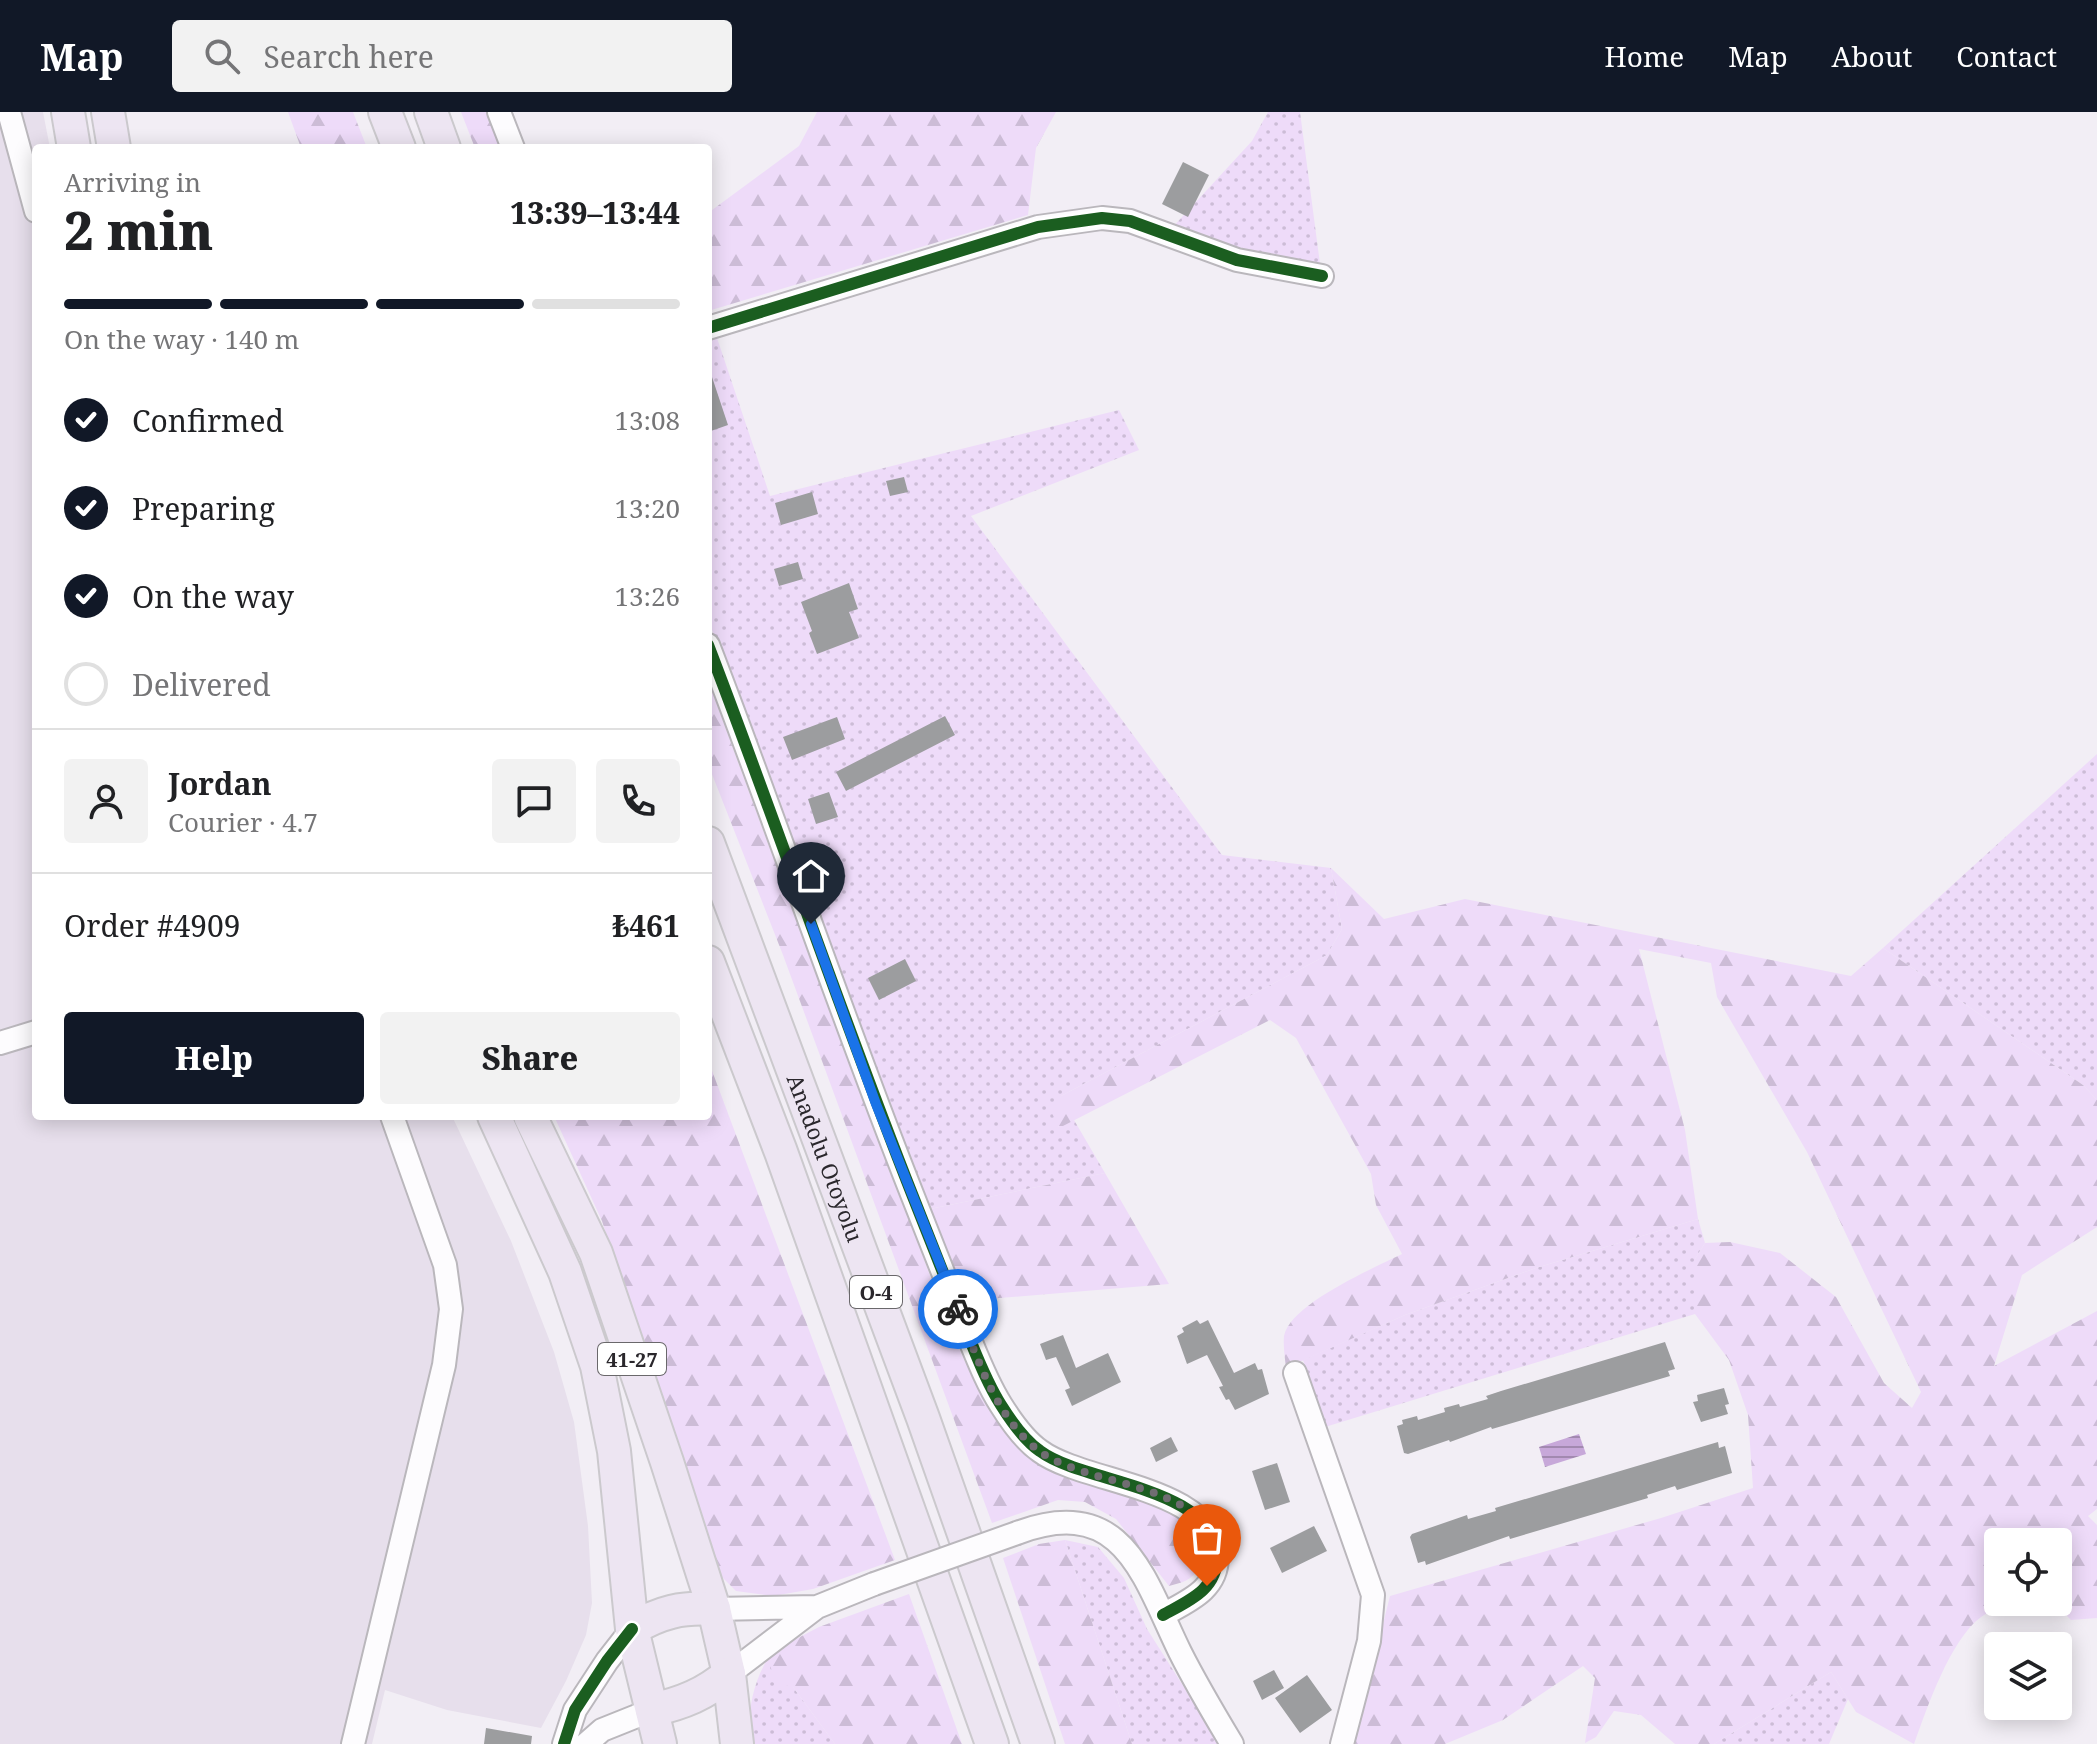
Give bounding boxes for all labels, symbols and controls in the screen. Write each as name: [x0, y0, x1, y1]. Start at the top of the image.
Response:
search box: [172, 20, 732, 92]
text: Map: [40, 30, 124, 82]
icon: search: [200, 34, 244, 78]
text: Search here: [264, 36, 434, 77]
text: Home: [1605, 37, 1684, 75]
text: Map: [1728, 37, 1788, 75]
text: About: [1832, 37, 1912, 75]
text: Contact: [1956, 37, 2057, 75]
text: Arriving in: [64, 164, 201, 200]
text: 13:39–13:44: [510, 192, 680, 233]
text: 2 min: [64, 194, 213, 265]
text: On the way · 140 m: [64, 321, 299, 357]
icon: check: [64, 398, 108, 442]
text: Confirmed: [132, 400, 284, 441]
text: 13:08: [614, 402, 680, 438]
icon: check: [64, 486, 108, 530]
text: Preparing: [132, 488, 275, 529]
text: 13:20: [614, 490, 680, 526]
icon: check: [64, 574, 108, 618]
text: On the way: [132, 576, 294, 617]
text: 13:26: [614, 578, 680, 614]
text: Delivered: [132, 664, 271, 705]
button: person: [64, 759, 148, 843]
button: chat: [492, 759, 576, 843]
button: phone: [596, 759, 680, 843]
text: Jordan: [168, 763, 271, 804]
text: Courier · 4.7: [168, 804, 318, 840]
pin: [777, 842, 845, 924]
icon: home: [789, 854, 833, 898]
text: Order #4909: [64, 905, 241, 946]
text: ₺461: [612, 905, 680, 946]
button: Help: [64, 1012, 364, 1104]
button: Share: [380, 1012, 680, 1104]
street label: Anadolu Otoyolu: [781, 1069, 871, 1246]
courier: [918, 1269, 998, 1349]
road number: O-4: [850, 1276, 902, 1308]
icon: bike: [936, 1287, 980, 1331]
road number: 41-27: [598, 1343, 666, 1375]
pin: [1173, 1504, 1241, 1586]
icon: bag: [1185, 1516, 1229, 1560]
map controls: [1984, 1528, 2072, 1720]
button: locate: [1984, 1528, 2072, 1616]
button: layers: [1984, 1632, 2072, 1720]

